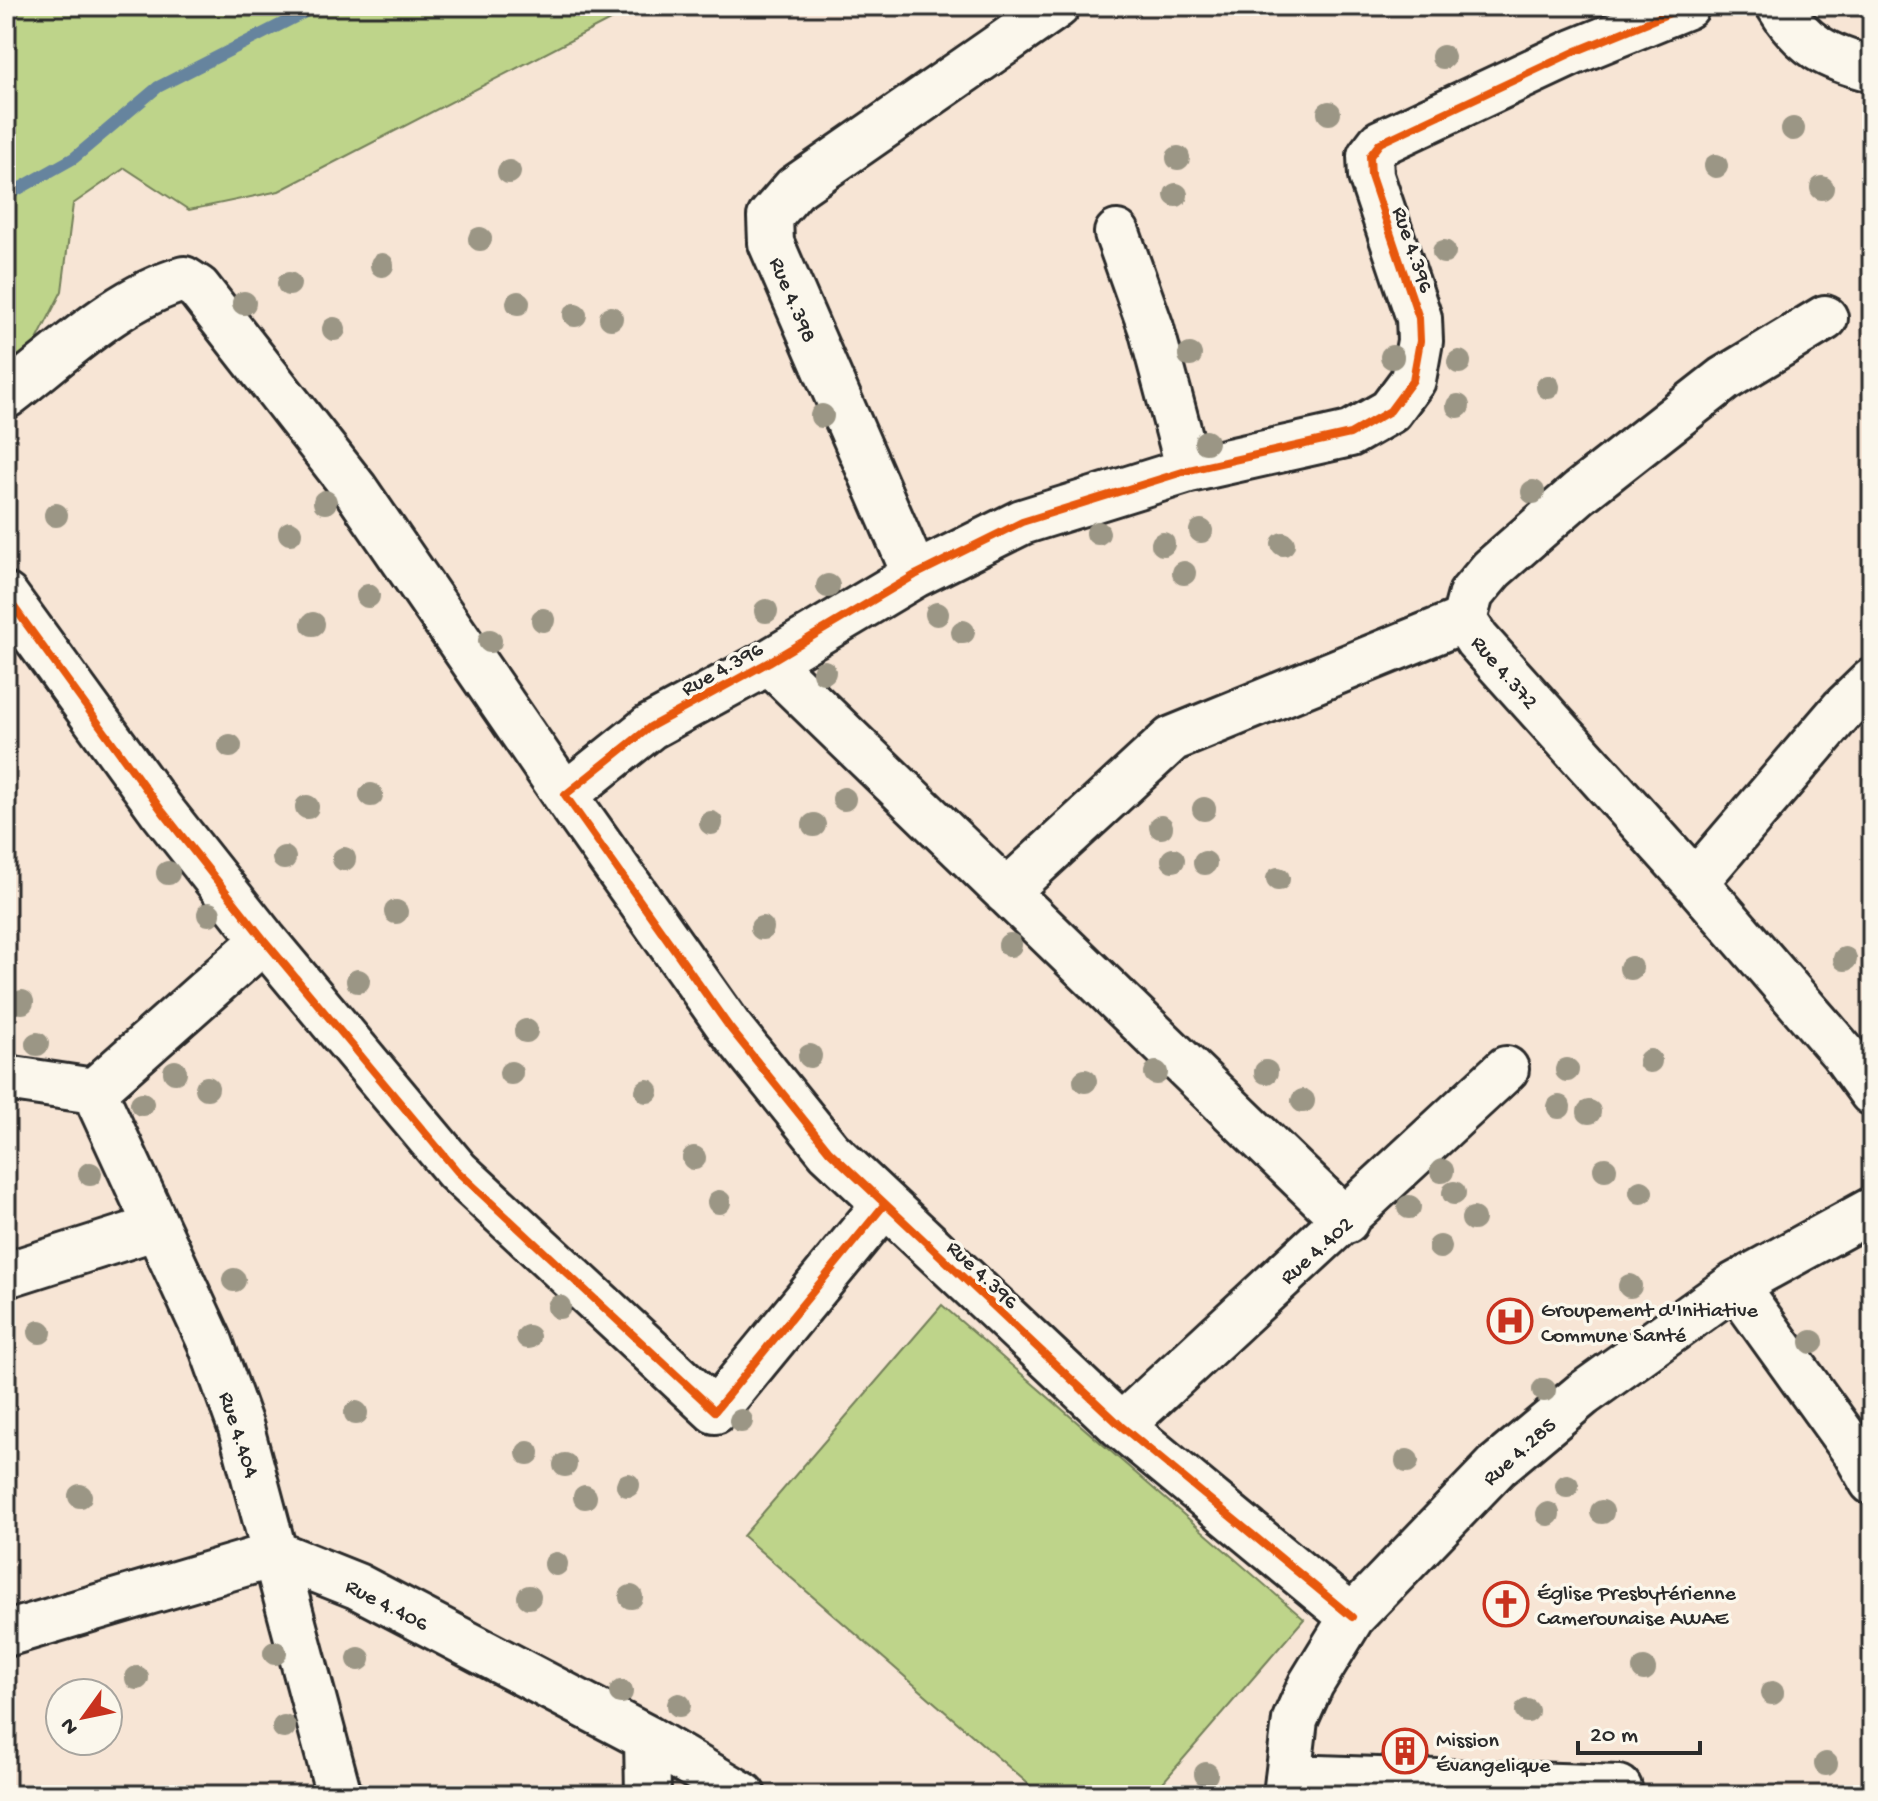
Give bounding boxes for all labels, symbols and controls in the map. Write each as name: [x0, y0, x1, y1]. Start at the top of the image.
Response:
street label: Rue 4.396: [1384, 204, 1438, 298]
street label: Rue 4.398: [762, 254, 821, 347]
street label: Rue 4.372: [1464, 631, 1542, 716]
street label: Rue 4.396: [678, 637, 769, 704]
street label: Rue 4.402: [1276, 1212, 1360, 1292]
street label: Rue 4.396: [940, 1236, 1023, 1316]
hospital icon: Groupement d'Initiative Commune Santé: [1486, 1297, 1534, 1345]
place label: Groupement d'Initiative Commune Santé: [1541, 1299, 1759, 1350]
street label: Rue 4.404: [211, 1389, 263, 1482]
street label: Rue 4.285: [1478, 1413, 1563, 1493]
street label: Rue 4.406: [340, 1575, 433, 1639]
church icon: Église Presbytérienne Camerounaise AWAE: [1482, 1580, 1530, 1628]
place label: Église Presbytérienne Camerounaise AWAE: [1537, 1582, 1736, 1633]
north arrow: [44, 1677, 124, 1757]
scale bar: [1578, 1705, 1700, 1755]
text: N: [56, 1713, 85, 1739]
text: 20 m: [1590, 1722, 1638, 1751]
building icon: Mission Évangelique: [1381, 1727, 1429, 1775]
place label: Mission Évangelique: [1436, 1729, 1551, 1780]

